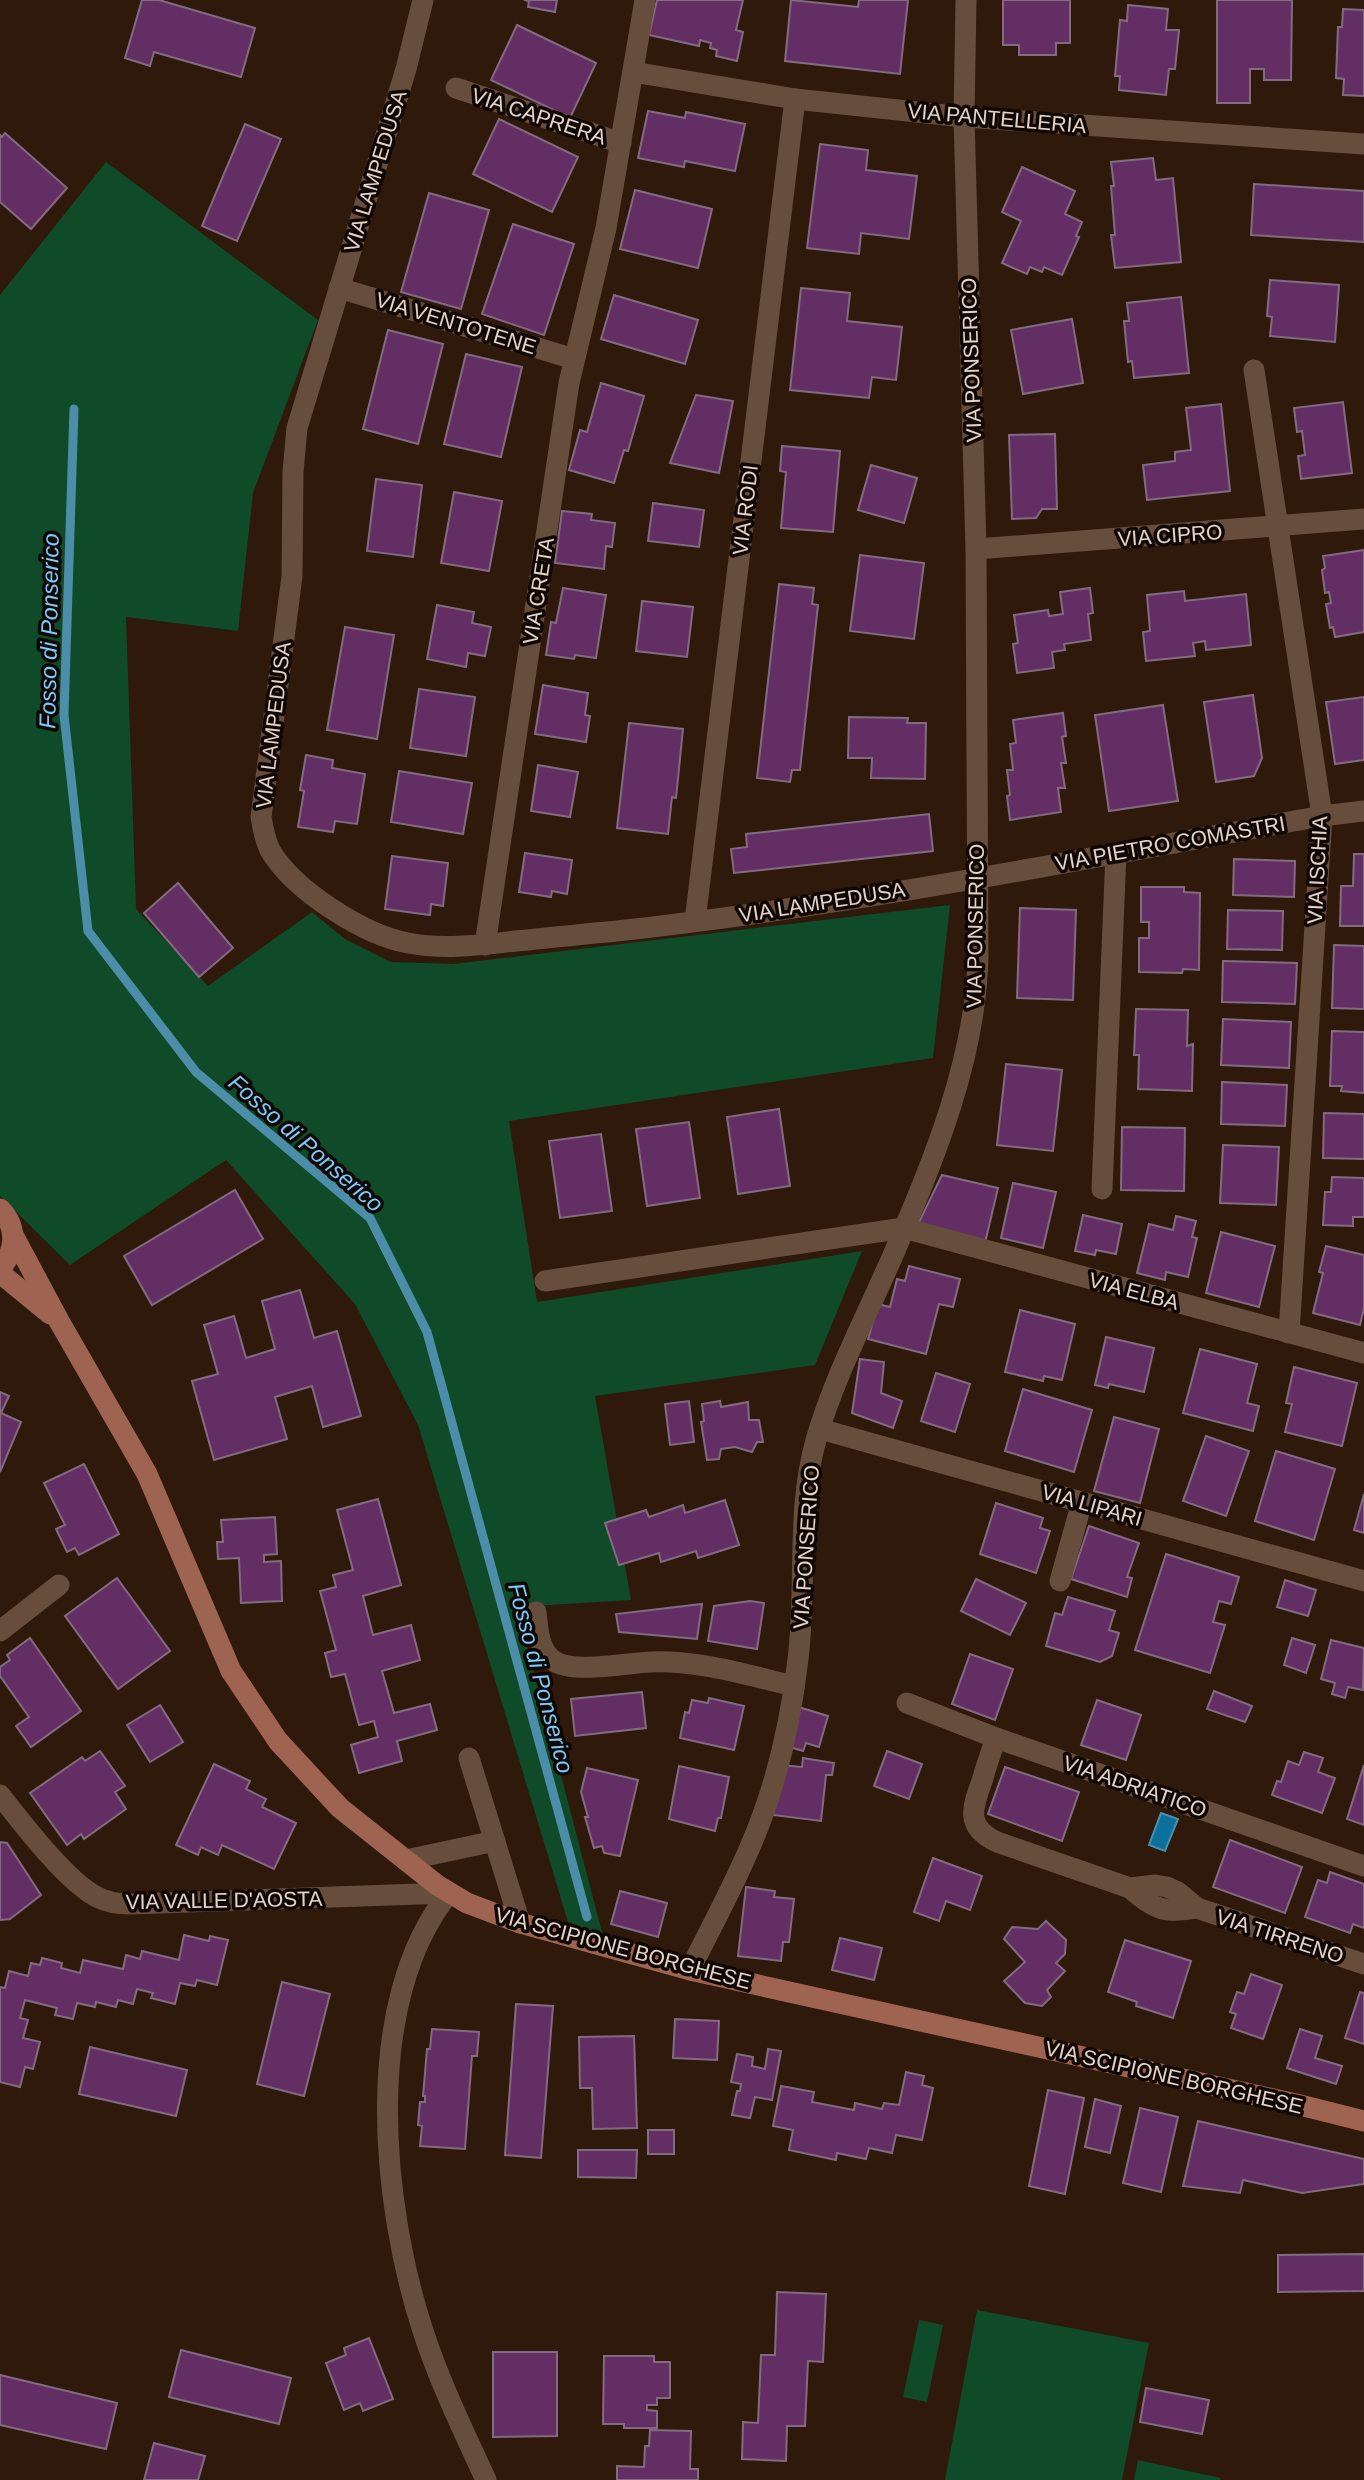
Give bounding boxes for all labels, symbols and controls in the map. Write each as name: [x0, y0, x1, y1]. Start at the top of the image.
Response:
street label: VIA CAPRERA: [469, 83, 609, 149]
street label: VIA LAMPEDUSA: [339, 87, 411, 255]
street label: VIA PANTELLERIA: [907, 99, 1087, 137]
street label: VIA PONSERICO: [957, 277, 985, 443]
street label: VIA VENTOTENE: [373, 288, 539, 358]
street label: VIA RODI: [728, 463, 762, 557]
street label: VIA CIPRO: [1117, 520, 1223, 550]
water label: Fosso di Ponserico: [34, 533, 64, 729]
street label: VIA CRETA: [518, 536, 558, 646]
street label: VIA LAMPEDUSA: [251, 640, 295, 810]
street label: VIA PIETRO COMASTRI: [1053, 811, 1287, 875]
street label: VIA ISCHIA: [1303, 815, 1331, 925]
street label: VIA PONSERICO: [962, 844, 988, 1008]
street label: VIA LAMPEDUSA: [737, 877, 907, 927]
water label: Fosso di Ponserico: [224, 1069, 388, 1217]
street label: VIA ELBA: [1086, 1268, 1182, 1314]
street label: VIA PONSERICO: [789, 1464, 823, 1630]
street label: VIA LIPARI: [1039, 1480, 1145, 1530]
water label: Fosso di Ponserico: [503, 1580, 579, 1776]
street label: VIA ADRIATICO: [1060, 1751, 1210, 1821]
street label: VIA VALLE D'AOSTA: [125, 1887, 323, 1913]
street label: VIA SCIPIONE BORGHESE: [493, 1903, 753, 1993]
street label: VIA TIRRENO: [1213, 1905, 1347, 1967]
street label: VIA SCIPIONE BORGHESE: [1043, 2036, 1305, 2118]

